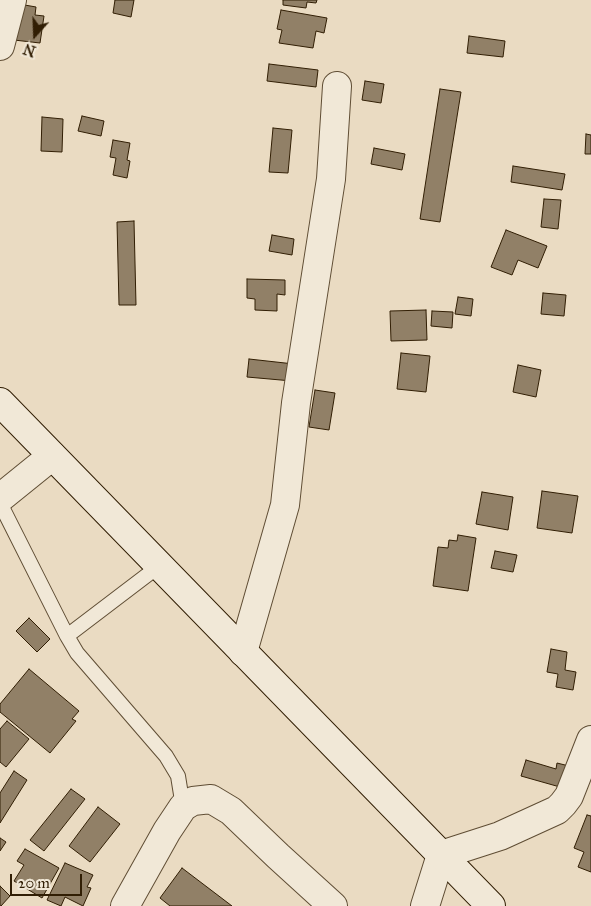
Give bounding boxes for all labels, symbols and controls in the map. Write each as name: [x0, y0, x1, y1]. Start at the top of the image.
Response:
north arrow: [10, 10, 60, 60]
text: N: [21, 40, 38, 60]
scale bar: [12, 864, 85, 896]
text: 20 m: [18, 874, 50, 892]

